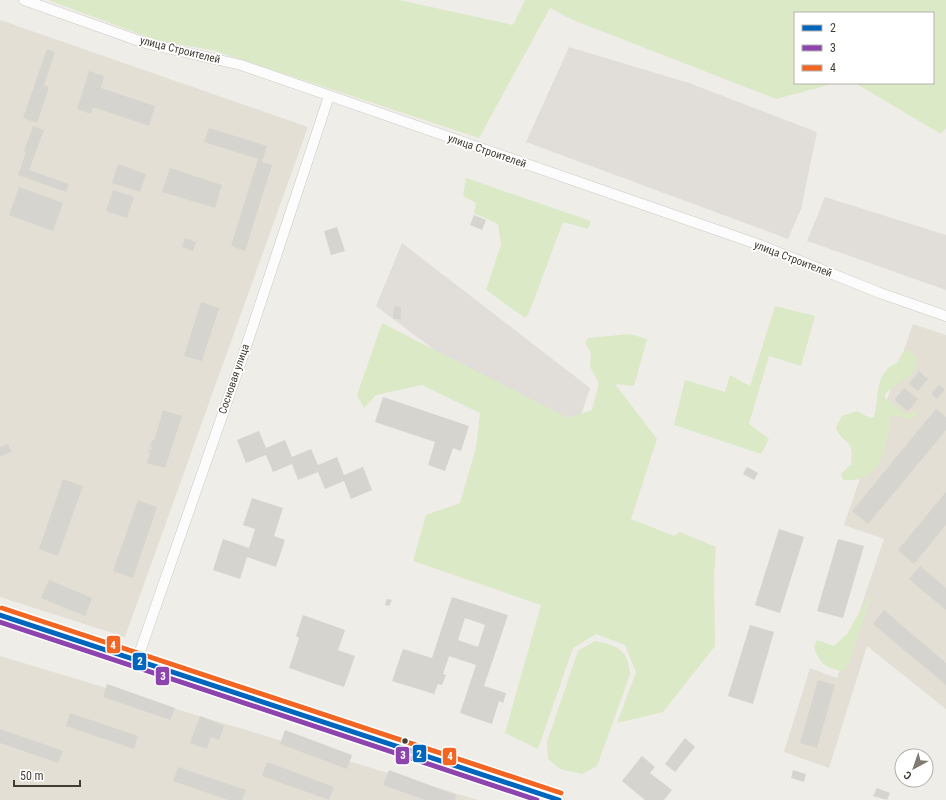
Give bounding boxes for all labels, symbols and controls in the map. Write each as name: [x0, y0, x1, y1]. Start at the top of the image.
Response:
legend: [794, 12, 934, 84]
text: 2: [830, 21, 836, 35]
street label: улица Строителей: [138, 34, 222, 66]
text: 3: [830, 41, 836, 55]
text: 4: [830, 61, 836, 75]
street label: улица Строителей: [446, 131, 528, 171]
street label: улица Строителей: [752, 238, 834, 280]
street label: Сосновая улица: [216, 342, 252, 416]
line badge: 4: [106, 635, 121, 654]
text: 4: [110, 639, 116, 652]
line badge: 2: [132, 652, 147, 671]
text: 2: [137, 655, 143, 668]
line badge: 3: [155, 666, 170, 686]
text: 3: [160, 670, 166, 683]
unlabelled marker: [400, 736, 410, 746]
line badge: 2: [412, 744, 427, 763]
line badge: 3: [395, 746, 410, 765]
line badge: 4: [442, 747, 457, 766]
text: 2: [416, 748, 422, 761]
north arrow: [894, 748, 934, 788]
text: 3: [400, 749, 406, 762]
text: 4: [447, 750, 453, 763]
scale bar: [14, 762, 80, 788]
text: С: [901, 768, 914, 782]
text: 50 m: [20, 769, 44, 783]

